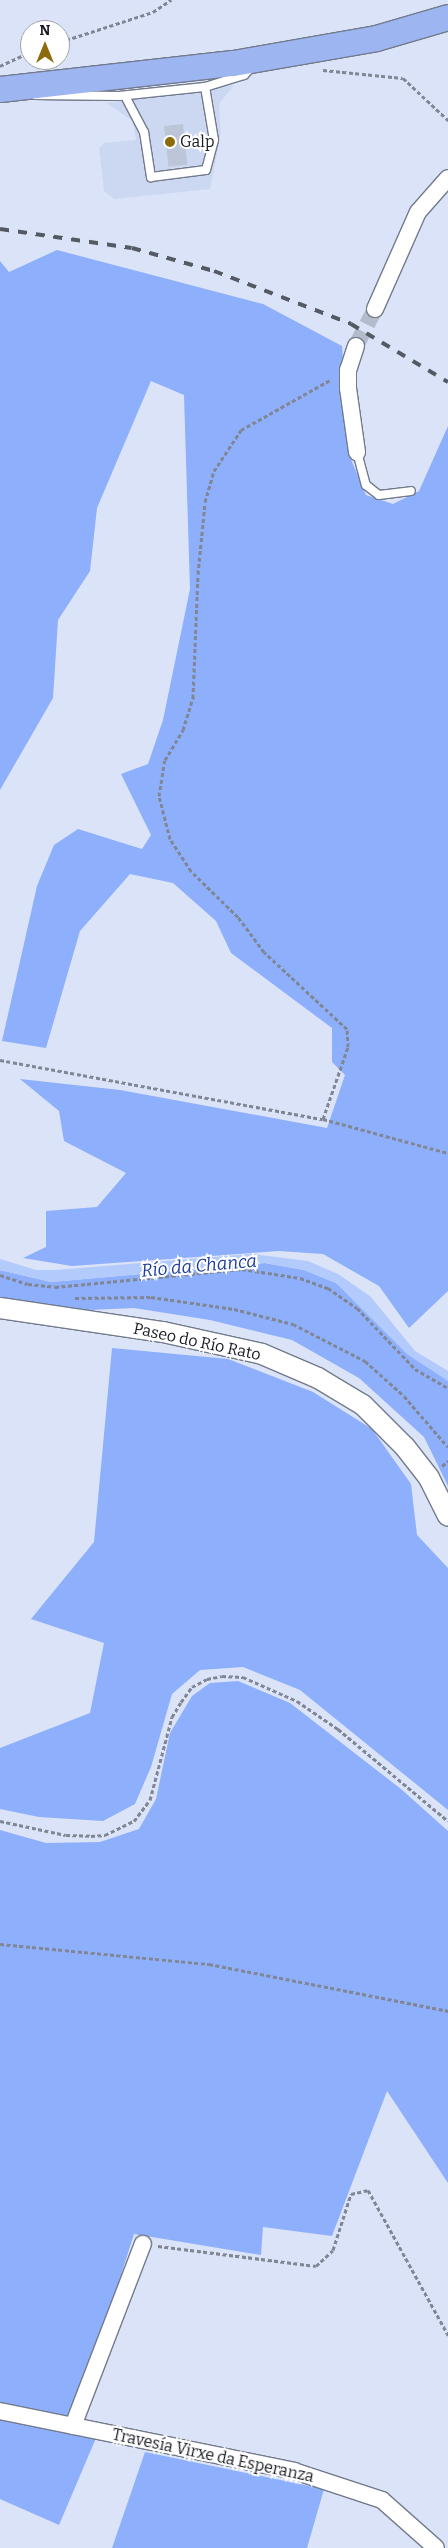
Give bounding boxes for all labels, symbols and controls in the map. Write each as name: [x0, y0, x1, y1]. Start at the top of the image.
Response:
north arrow: [20, 20, 70, 70]
text: N: [40, 22, 50, 39]
place label: Galp: [180, 132, 214, 152]
marker: Galp: [164, 136, 176, 148]
water label: Río da Chanca: [140, 1250, 258, 1282]
street label: Paseo do Río Rato: [131, 1319, 263, 1365]
street label: Travesía Virxe da Esperanza: [110, 2425, 316, 2487]

